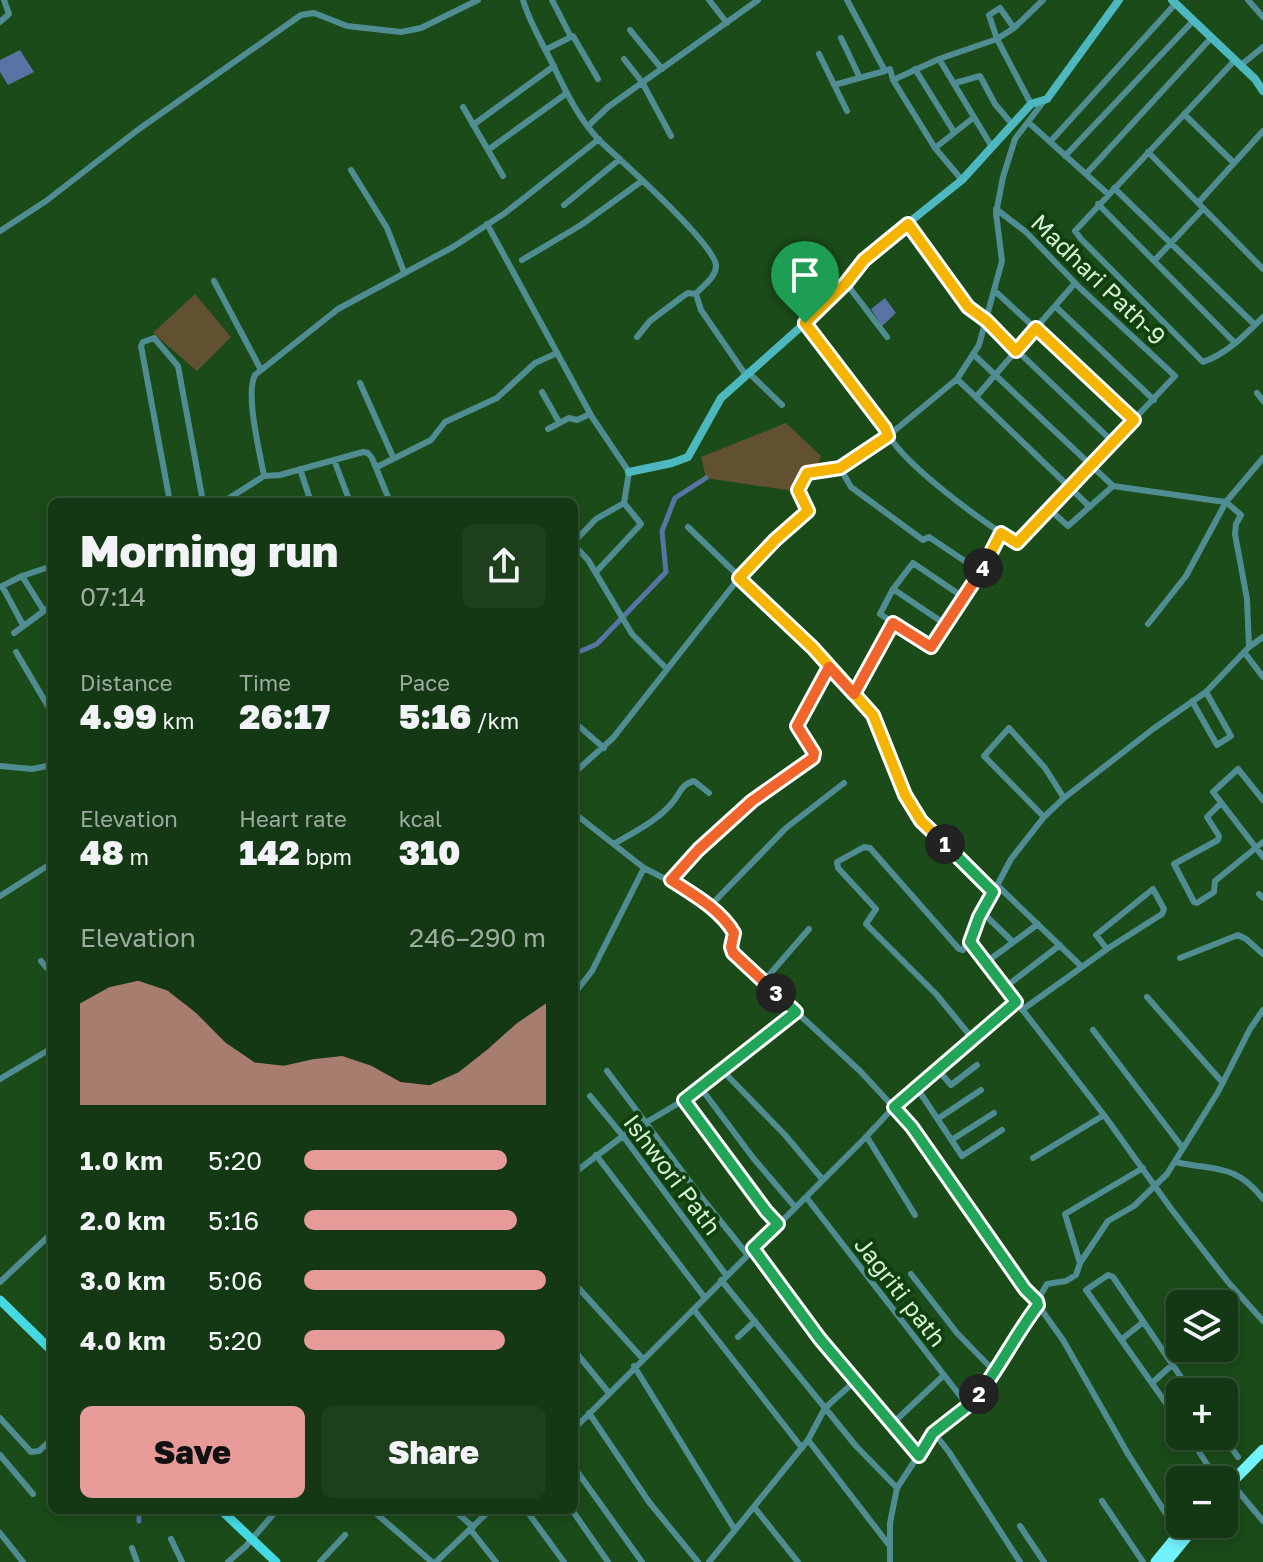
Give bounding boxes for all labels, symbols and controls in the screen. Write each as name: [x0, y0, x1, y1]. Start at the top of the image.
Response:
street label: Madhari Path-9: [1026, 207, 1172, 351]
pin: [771, 241, 839, 323]
icon: arrive: [783, 253, 827, 297]
text: Morning run: [80, 524, 338, 577]
button: share: [462, 524, 546, 608]
pin: 4: [963, 548, 1003, 588]
text: 4: [976, 554, 990, 581]
text: 07:14: [80, 581, 146, 612]
text: Distance: [80, 669, 172, 696]
text: Time: [239, 669, 291, 696]
text: Pace: [399, 669, 450, 696]
text: 4.99: [80, 696, 157, 736]
text: 26:17: [239, 696, 330, 736]
text: 5:16: [399, 696, 471, 736]
text: km: [157, 707, 194, 734]
text: /km: [471, 707, 519, 734]
text: Elevation: [80, 805, 178, 832]
text: Heart rate: [239, 805, 347, 832]
text: kcal: [399, 805, 442, 832]
pin: 1: [925, 824, 965, 864]
text: 1: [939, 830, 951, 857]
text: 48: [80, 832, 124, 872]
text: 142: [239, 832, 300, 872]
text: 310: [399, 832, 460, 872]
text: m: [124, 843, 149, 870]
text: bpm: [300, 843, 352, 870]
text: Elevation: [80, 922, 196, 953]
text: 246–290 m: [409, 922, 546, 953]
pin: 3: [756, 973, 796, 1013]
text: 3: [769, 979, 783, 1006]
street label: Ishwori Path: [618, 1108, 728, 1240]
text: 1.0 km: [80, 1145, 163, 1176]
text: 5:20: [208, 1145, 262, 1176]
text: 2.0 km: [80, 1205, 165, 1236]
text: 5:16: [208, 1205, 259, 1236]
street label: Jagriti path: [849, 1230, 953, 1352]
text: 3.0 km: [80, 1265, 165, 1296]
text: 5:06: [208, 1265, 263, 1296]
map controls: [1166, 1290, 1238, 1538]
button: layers: [1166, 1290, 1238, 1362]
text: 4.0 km: [80, 1325, 166, 1356]
text: 5:20: [208, 1325, 262, 1356]
pin: 2: [959, 1374, 999, 1414]
button: +: [1166, 1378, 1238, 1450]
text: 2: [972, 1380, 986, 1407]
button: Save: [80, 1406, 305, 1498]
button: Share: [321, 1406, 546, 1498]
button: −: [1166, 1466, 1238, 1538]

